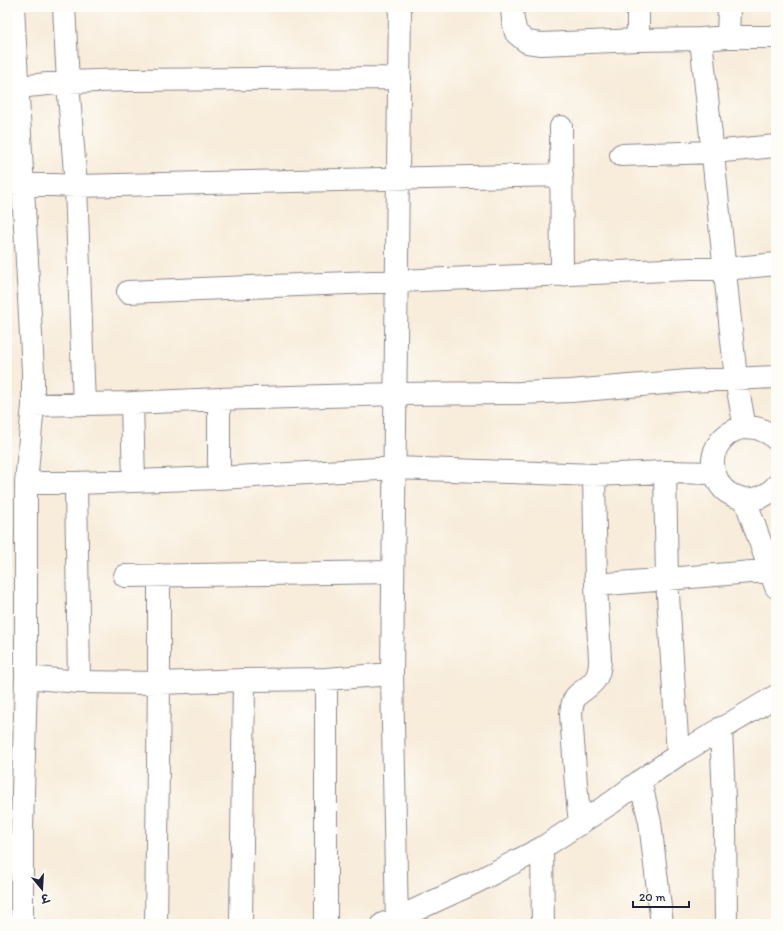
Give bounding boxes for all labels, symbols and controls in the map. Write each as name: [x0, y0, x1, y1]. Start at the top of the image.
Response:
north arrow: [22, 869, 62, 909]
scale bar: [633, 883, 689, 909]
text: उ: [38, 890, 51, 906]
text: 20 m: [639, 890, 666, 904]

